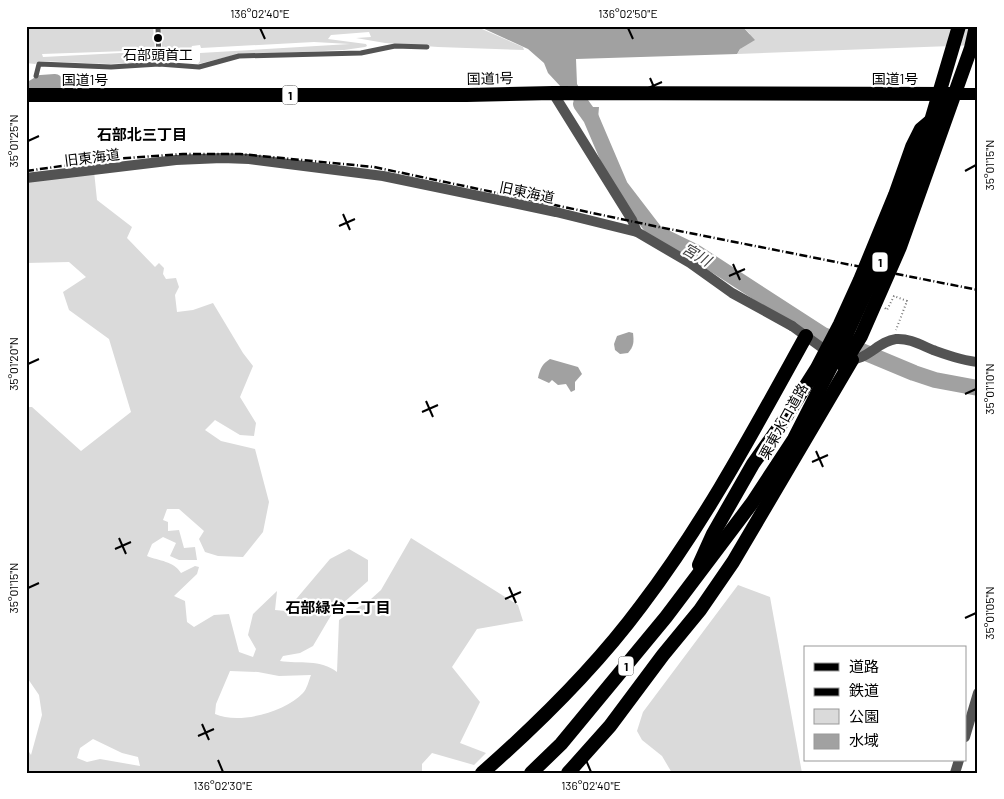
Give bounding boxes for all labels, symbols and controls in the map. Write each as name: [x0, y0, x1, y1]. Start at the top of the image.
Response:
text: 136°02'40"E: [230, 6, 290, 20]
text: 136°02'50"E: [598, 6, 658, 20]
marker: 石部頭首工: [152, 32, 164, 44]
place label: 石部頭首工: [123, 46, 193, 63]
street label: 国道1号: [466, 69, 514, 87]
street label: 国道1号: [872, 70, 918, 87]
street label: 国道1号: [62, 71, 108, 88]
road number: 1: [282, 86, 298, 104]
text: 35°01'25"N: [6, 114, 20, 168]
district label: 石部北三丁目: [97, 125, 187, 143]
text: 35°01'15"N: [982, 140, 996, 190]
street label: 旧東海道: [63, 145, 121, 169]
street label: 旧東海道: [498, 178, 556, 206]
water label: 宮川: [680, 239, 716, 270]
road number: 1: [872, 252, 888, 272]
text: 35°01'20"N: [6, 337, 20, 391]
text: 35°01'10"N: [982, 363, 996, 415]
street label: 栗東水口道路: [755, 380, 811, 462]
text: 35°01'15"N: [6, 563, 20, 613]
text: 35°01'05"N: [982, 586, 996, 640]
district label: 石部緑台二丁目: [285, 598, 391, 616]
legend: [804, 646, 966, 762]
road number: 1: [618, 656, 634, 676]
text: 道路: [849, 657, 879, 675]
text: 鉄道: [849, 681, 879, 699]
text: 公園: [849, 707, 879, 725]
text: 水域: [849, 731, 879, 749]
text: 136°02'30"E: [193, 778, 253, 792]
text: 136°02'40"E: [561, 778, 621, 792]

